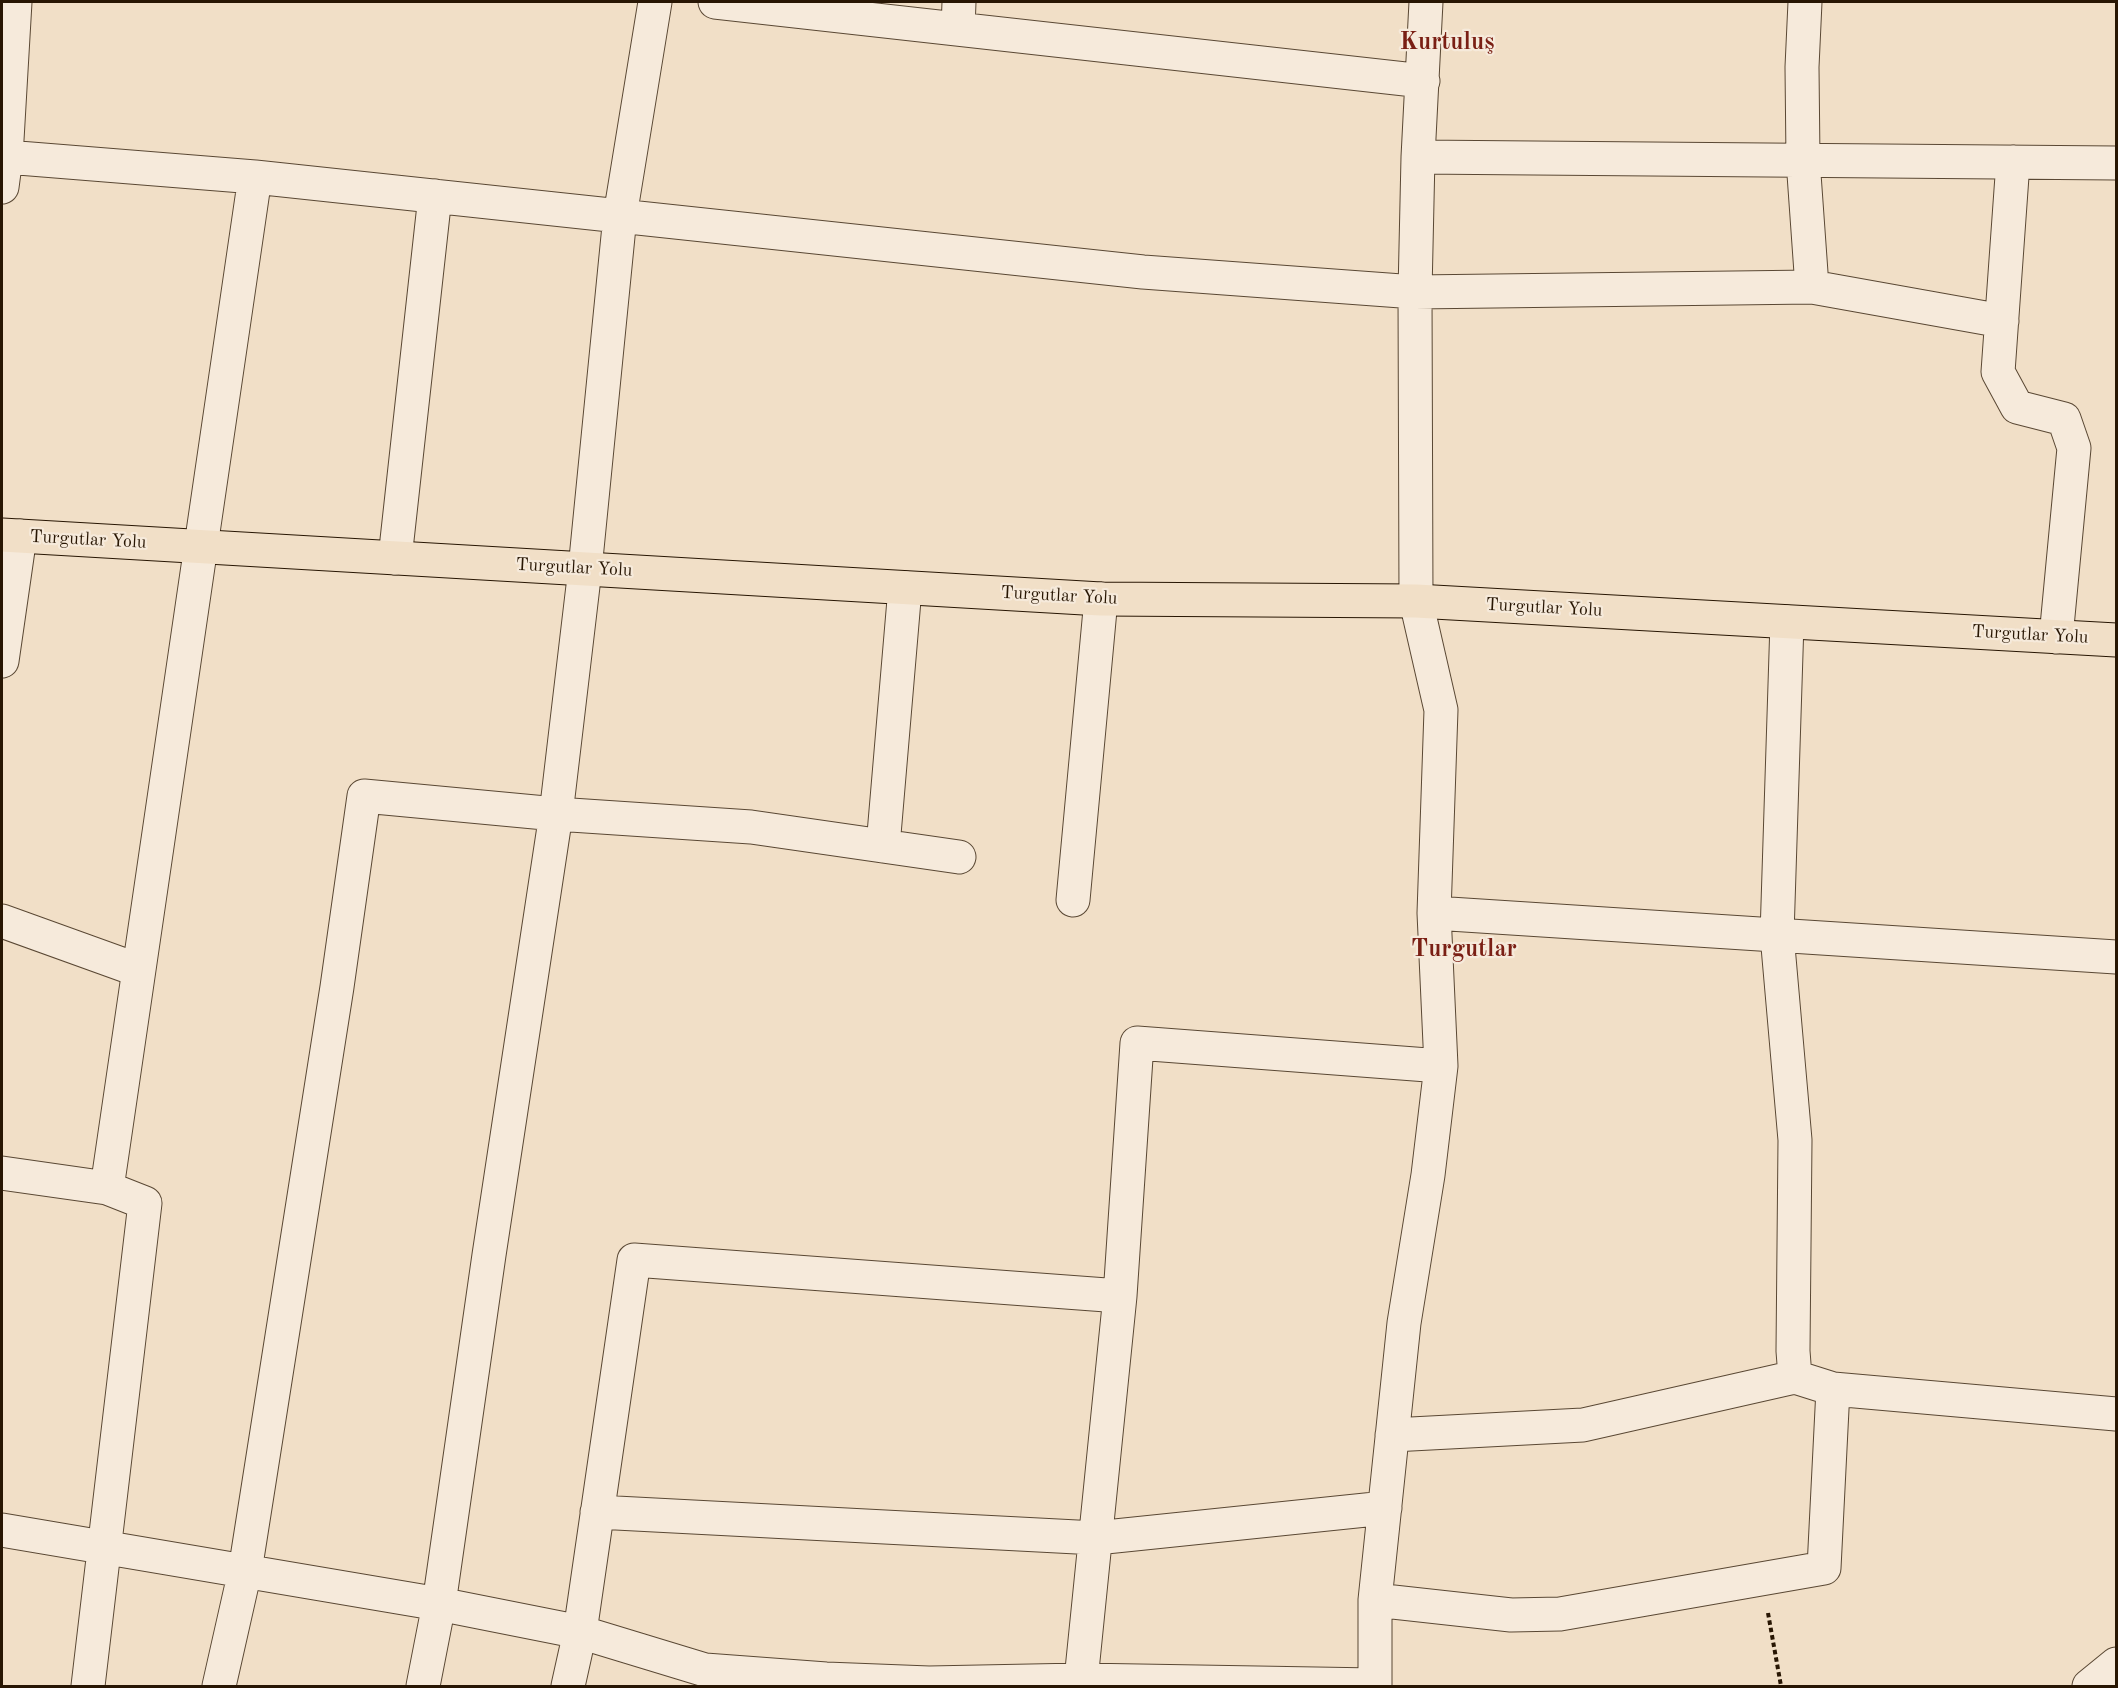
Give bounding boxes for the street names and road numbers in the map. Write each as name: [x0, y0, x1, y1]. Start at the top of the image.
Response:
street label: Turgutlar Yolu: [29, 526, 147, 554]
street label: Turgutlar Yolu: [515, 554, 633, 582]
street label: Turgutlar Yolu: [1000, 582, 1118, 610]
street label: Turgutlar Yolu: [1485, 594, 1603, 622]
street label: Turgutlar Yolu: [1971, 621, 2089, 649]

